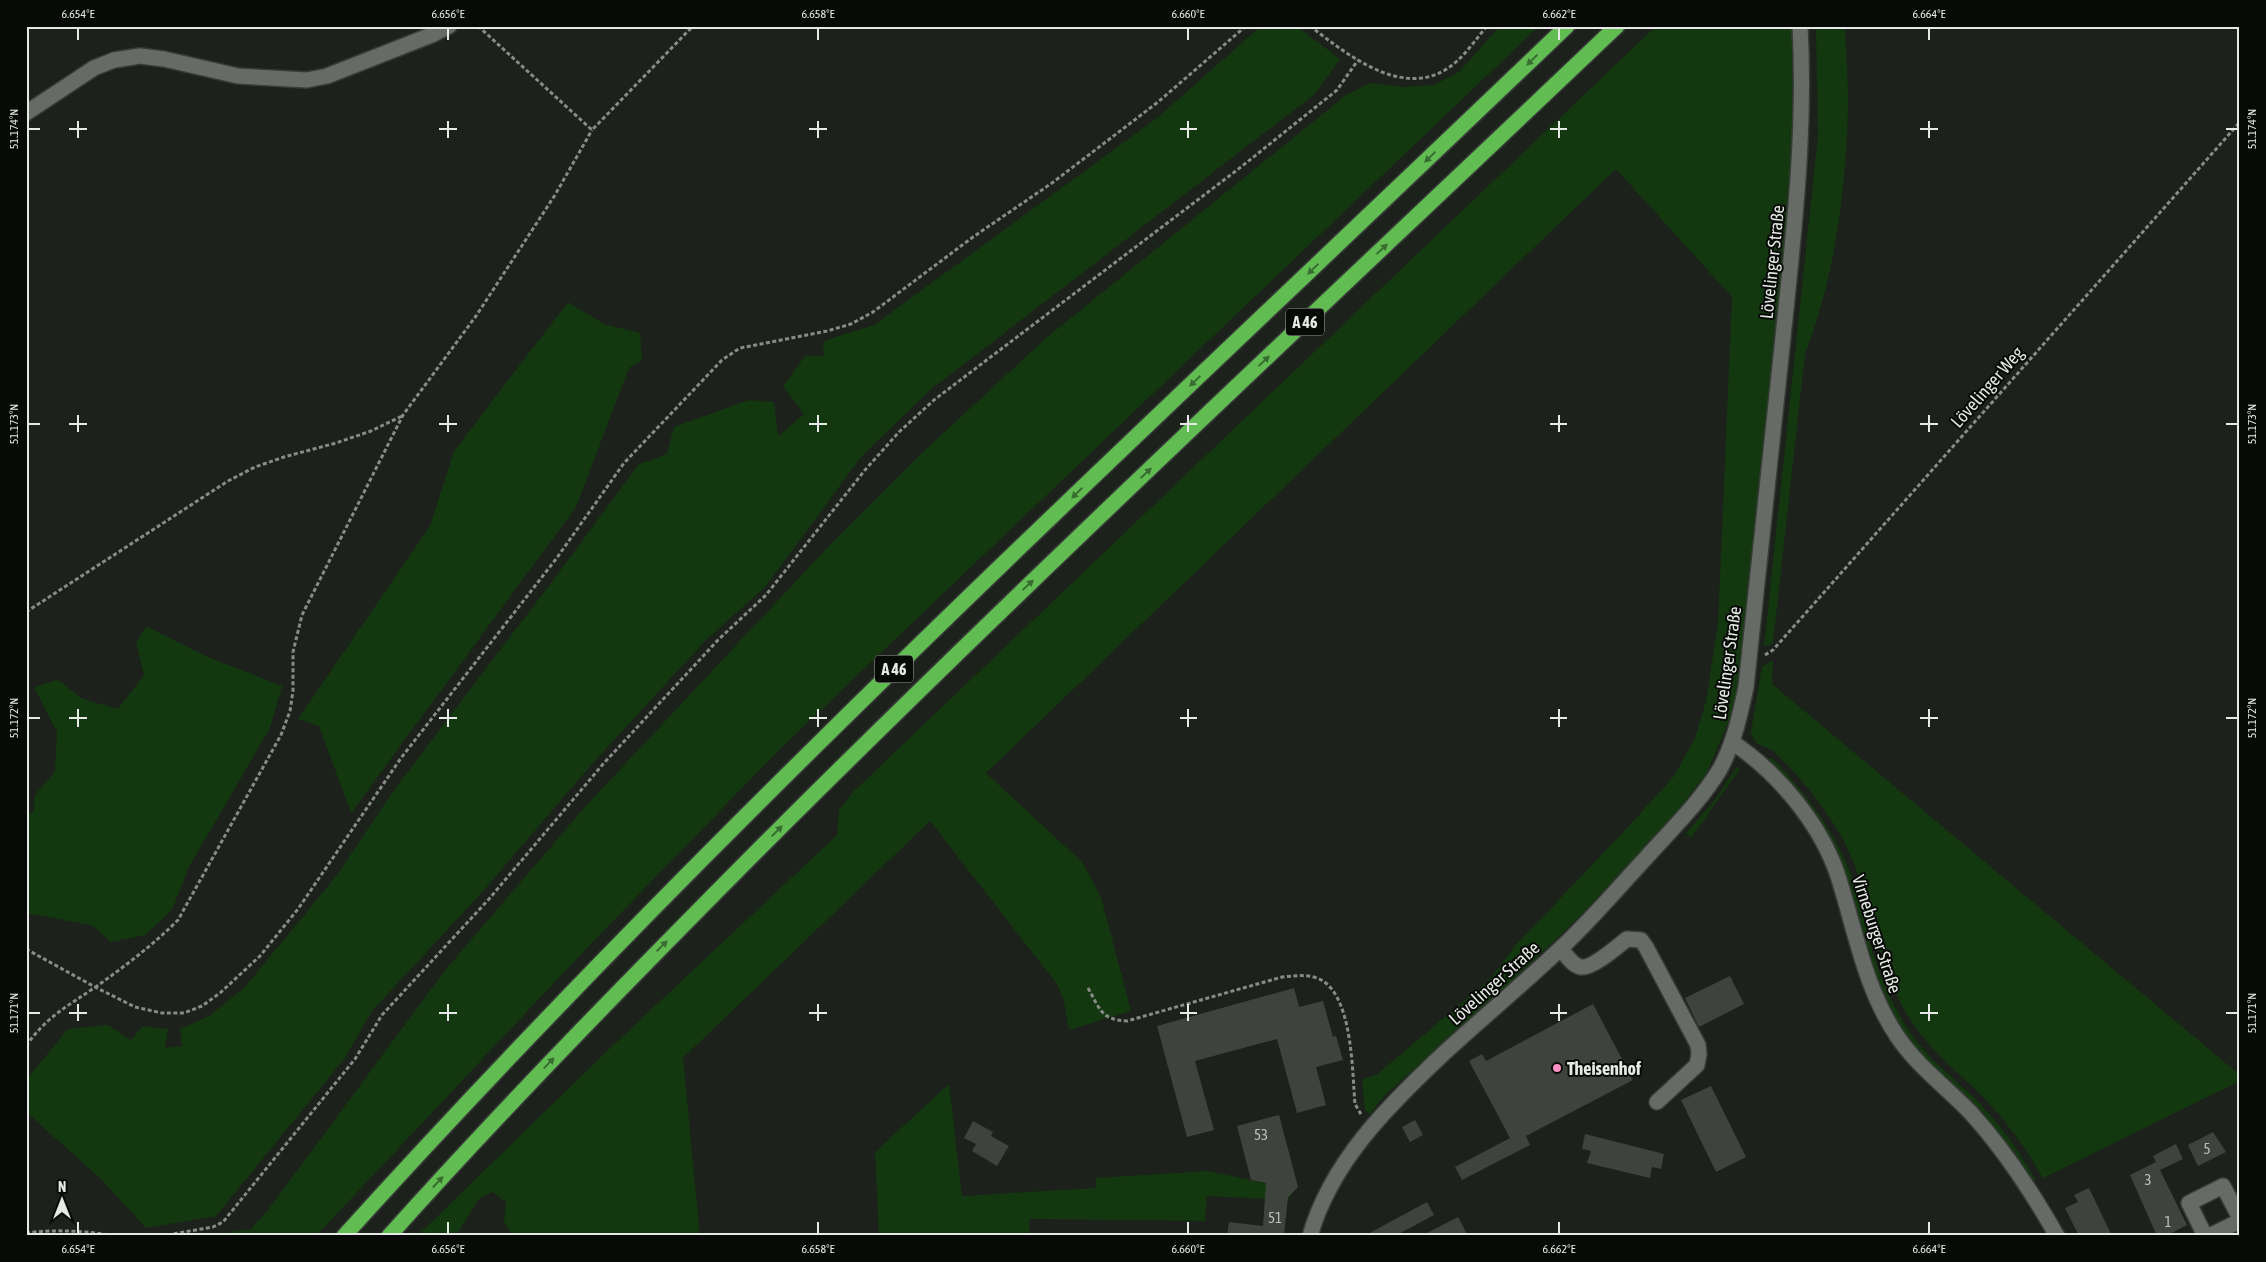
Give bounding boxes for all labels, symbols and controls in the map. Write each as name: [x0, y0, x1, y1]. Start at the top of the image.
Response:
text: 6.654°E: [61, 7, 95, 21]
text: 6.656°E: [431, 7, 465, 21]
text: 6.658°E: [801, 7, 835, 21]
text: 6.660°E: [1171, 7, 1205, 21]
text: 6.662°E: [1542, 7, 1576, 21]
text: 6.664°E: [1912, 7, 1946, 21]
one-way arrow: [1526, 54, 1538, 66]
text: 51.174°N: [7, 109, 21, 149]
text: 51.174°N: [2245, 109, 2259, 149]
one-way arrow: [1425, 151, 1437, 163]
street label: Lövelinger Straße: [1756, 204, 1788, 320]
one-way arrow: [1376, 243, 1388, 255]
one-way arrow: [1307, 263, 1319, 275]
road number: A 46: [1286, 308, 1324, 336]
street label: Lövelinger Weg: [1946, 342, 2028, 432]
one-way arrow: [1258, 355, 1270, 367]
one-way arrow: [1189, 375, 1201, 387]
text: 51.173°N: [7, 404, 21, 444]
text: 51.173°N: [2245, 404, 2259, 444]
one-way arrow: [1140, 467, 1152, 479]
one-way arrow: [1072, 487, 1084, 499]
one-way arrow: [1022, 579, 1034, 591]
street label: Lövelinger Straße: [1709, 605, 1745, 721]
road number: A 46: [875, 656, 913, 682]
text: 51.172°N: [7, 698, 21, 738]
text: 51.172°N: [2245, 698, 2259, 738]
one-way arrow: [771, 825, 783, 837]
street label: Virneburger Straße: [1848, 872, 1906, 996]
street label: Lövelinger Straße: [1444, 937, 1544, 1029]
one-way arrow: [656, 941, 668, 953]
text: 51.171°N: [7, 993, 21, 1033]
text: 51.171°N: [2245, 993, 2259, 1033]
one-way arrow: [543, 1058, 555, 1070]
place label: Theisenhof: [1567, 1058, 1642, 1079]
marker: Theisenhof: [1551, 1062, 1563, 1074]
house number: 53: [1254, 1126, 1268, 1143]
house number: 5: [2203, 1140, 2211, 1157]
house number: 3: [2144, 1171, 2152, 1188]
north arrow: [38, 1174, 88, 1224]
one-way arrow: [432, 1176, 444, 1188]
text: N: [58, 1179, 66, 1195]
house number: 51: [1268, 1209, 1282, 1226]
house number: 1: [2164, 1213, 2172, 1230]
text: 6.654°E: [61, 1242, 95, 1256]
text: 6.656°E: [431, 1242, 465, 1256]
text: 6.658°E: [801, 1242, 835, 1256]
text: 6.660°E: [1171, 1242, 1205, 1256]
text: 6.662°E: [1542, 1242, 1576, 1256]
text: 6.664°E: [1912, 1242, 1946, 1256]

